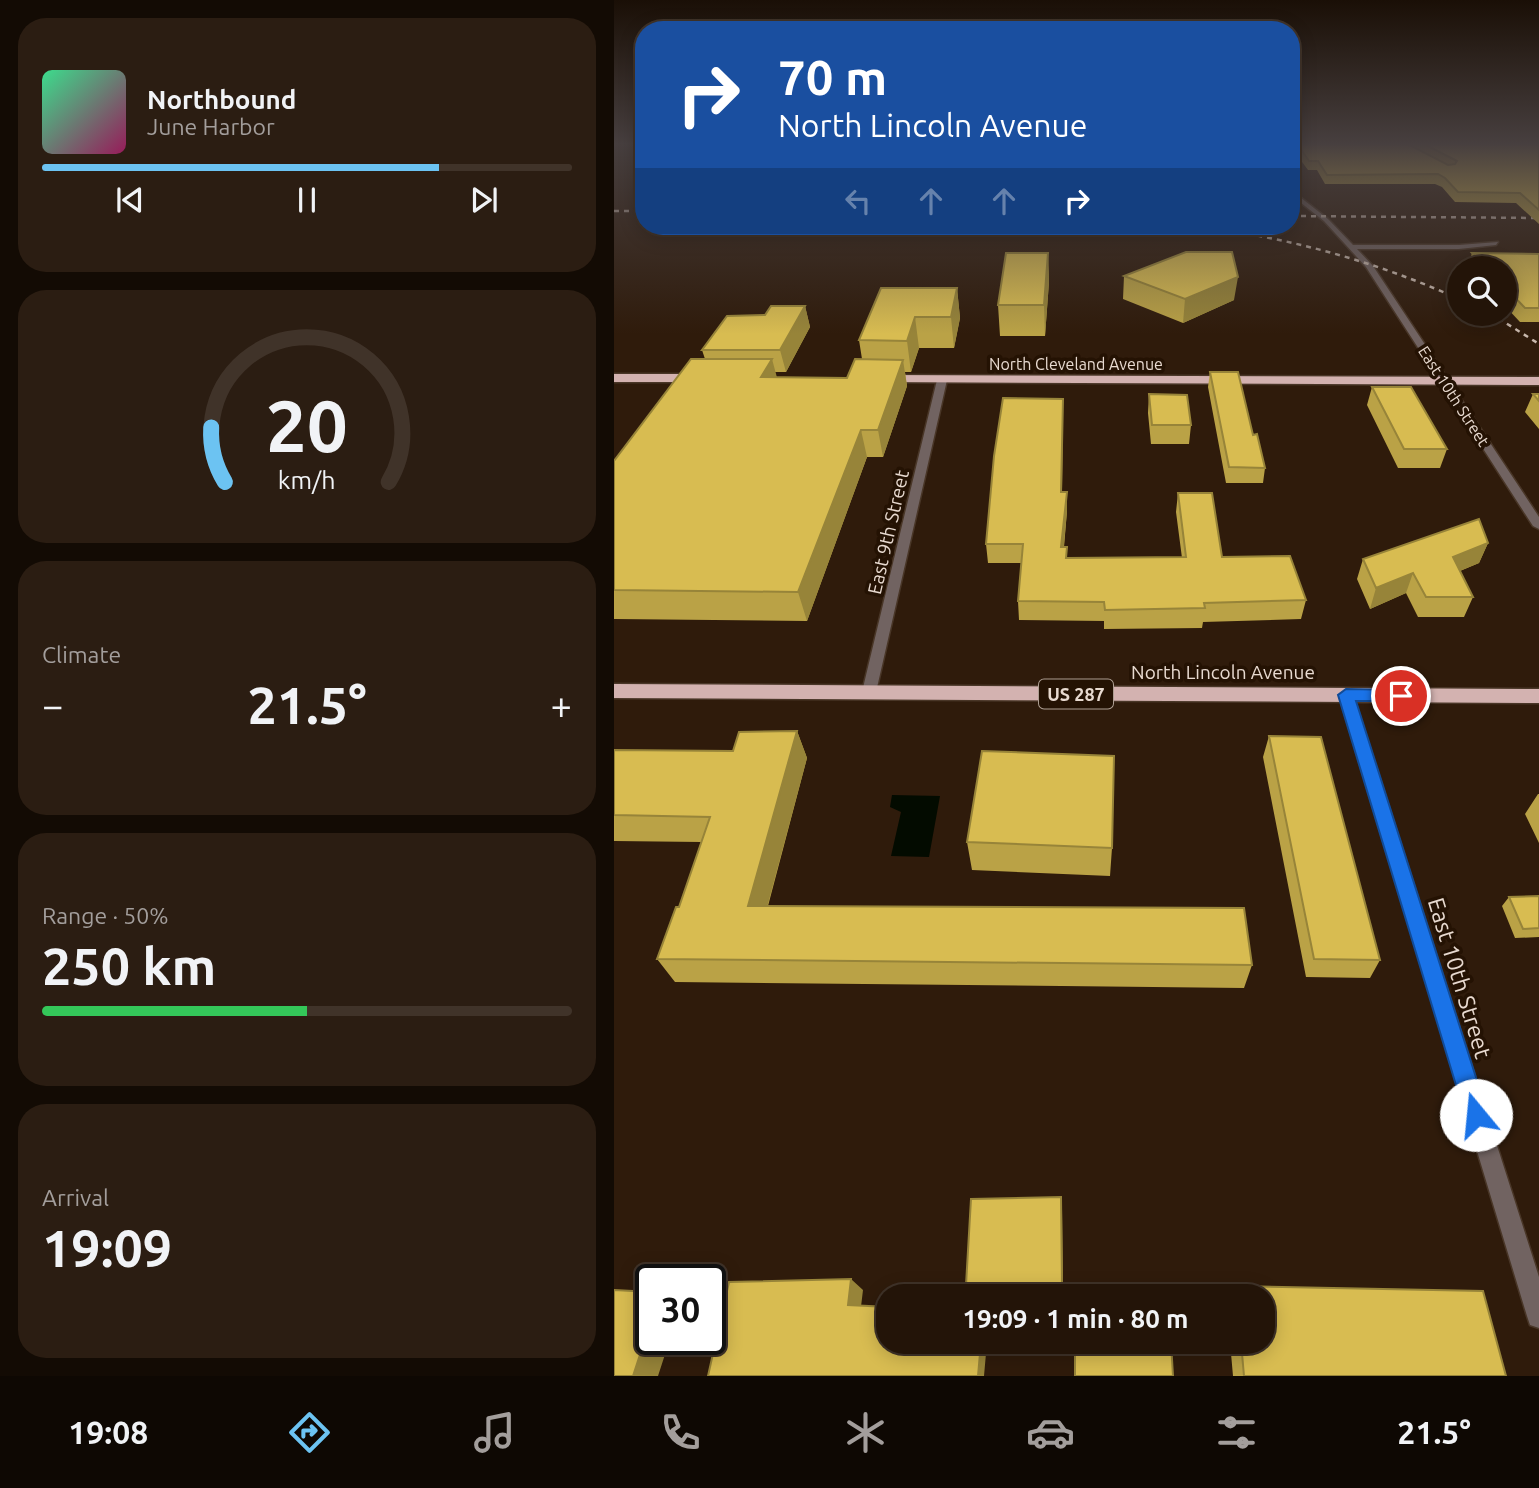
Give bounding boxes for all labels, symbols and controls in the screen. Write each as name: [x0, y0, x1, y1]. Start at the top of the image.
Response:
icon: right: [663, 49, 754, 140]
text: 70 m: [778, 49, 887, 104]
text: Northbound: [147, 85, 296, 114]
text: North Lincoln Avenue: [778, 107, 1088, 143]
text: June Harbor: [147, 114, 275, 139]
icon: previous: [111, 181, 149, 219]
icon: pause: [288, 181, 326, 219]
icon: next: [465, 181, 503, 219]
icon: left: [839, 182, 877, 220]
icon: ahead: [912, 182, 950, 220]
icon: ahead: [985, 182, 1023, 220]
icon: right: [1058, 182, 1096, 220]
map controls: [1447, 256, 1517, 326]
button: search: [1447, 256, 1517, 326]
street label: East 10th Street: [1415, 343, 1493, 450]
street label: North Cleveland Avenue: [989, 355, 1163, 373]
text: 20: [266, 385, 348, 467]
text: km/h: [278, 466, 336, 494]
street label: East 9th Street: [863, 467, 913, 596]
text: Climate: [42, 642, 121, 667]
street label: North Lincoln Avenue: [1131, 661, 1315, 683]
pin: [1371, 666, 1431, 726]
text: 21.5°: [247, 676, 367, 734]
icon: arrive: [1382, 677, 1420, 715]
road number: US 287: [1039, 680, 1113, 708]
text: −: [42, 684, 63, 726]
text: +: [551, 684, 572, 726]
street label: East 10th Street: [1424, 895, 1496, 1061]
text: Range · 50%: [42, 903, 169, 928]
text: 250 km: [42, 937, 216, 995]
position arrow: [1439, 1078, 1513, 1152]
text: Arrival: [42, 1185, 109, 1210]
text: 19:09: [42, 1219, 172, 1277]
speed limit sign: 30: [635, 1264, 726, 1355]
text: 19:09 · 1 min · 80 m: [962, 1304, 1189, 1333]
icon: directions: [285, 1408, 334, 1457]
icon: music: [470, 1408, 519, 1457]
icon: phone: [656, 1408, 705, 1457]
icon: climate: [841, 1408, 890, 1457]
icon: car: [1026, 1408, 1075, 1457]
icon: filters: [1212, 1408, 1261, 1457]
text: 19:08: [68, 1414, 148, 1450]
text: 21.5°: [1397, 1414, 1471, 1450]

